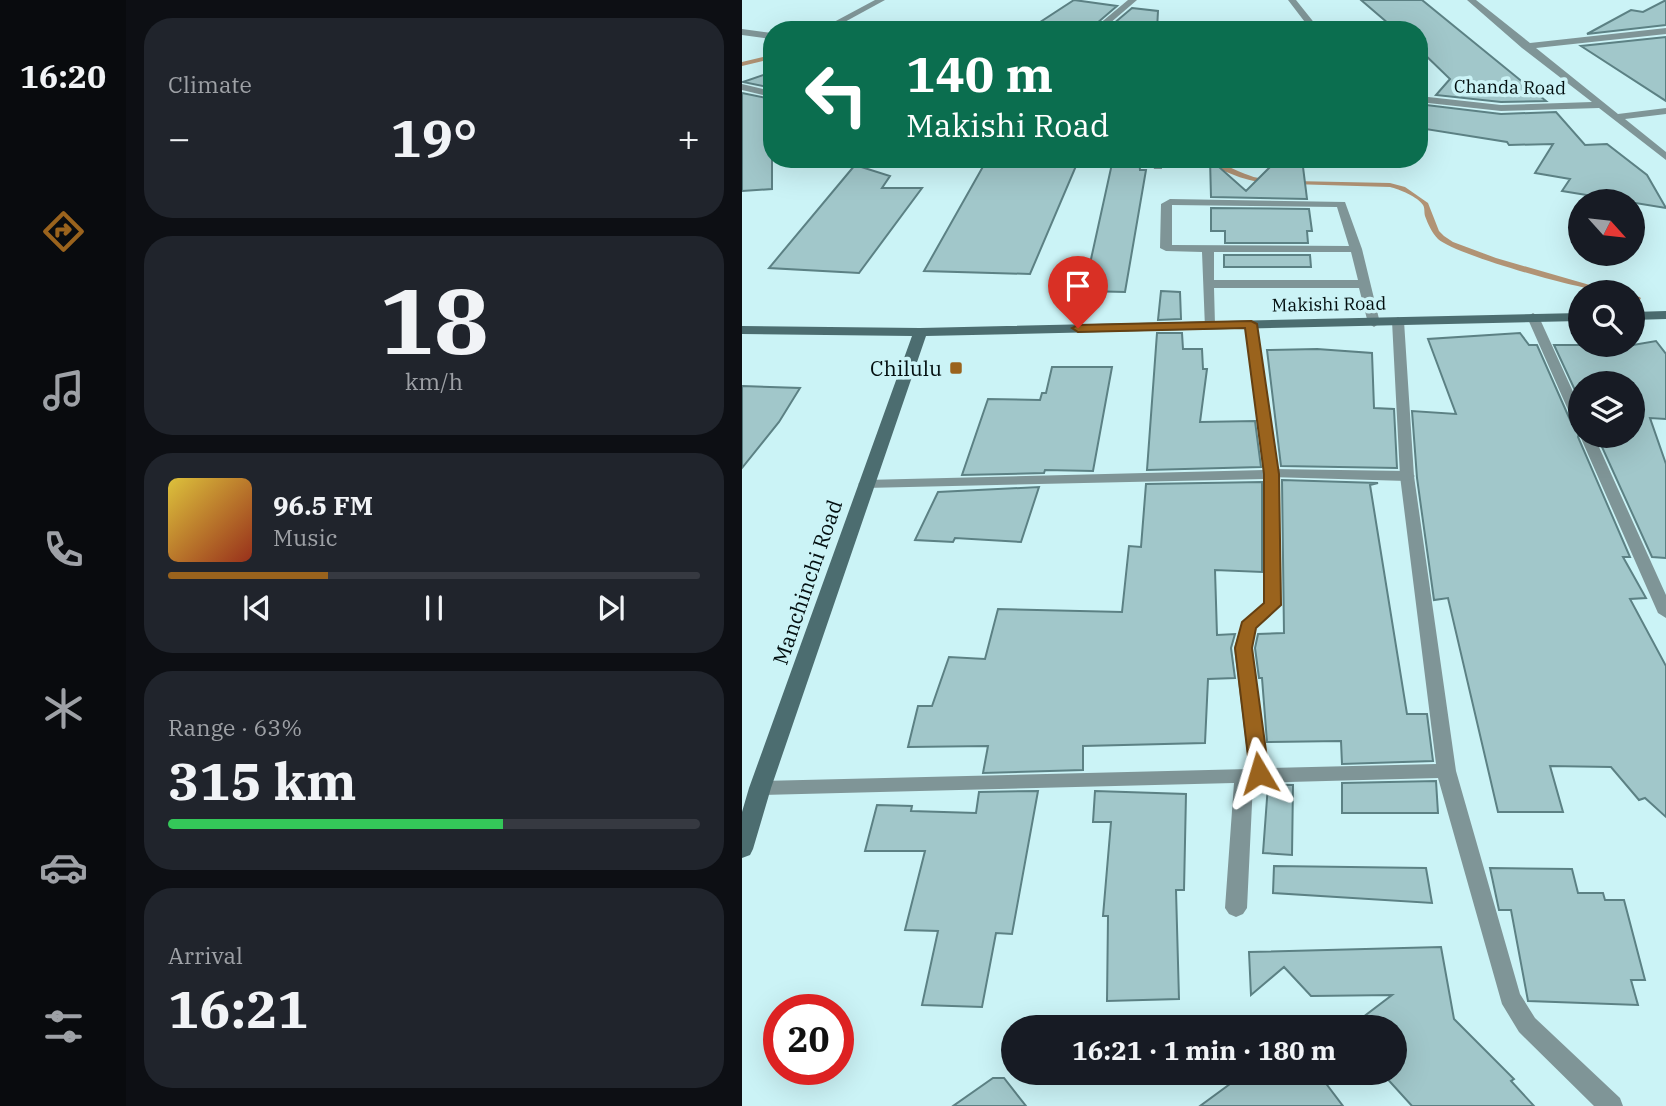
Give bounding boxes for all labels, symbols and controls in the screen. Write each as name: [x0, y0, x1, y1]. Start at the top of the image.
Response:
text: 140 m: [906, 42, 1053, 105]
icon: left: [791, 49, 882, 140]
text: 16:20: [20, 55, 106, 97]
text: Climate: [168, 69, 252, 99]
street label: Chanda Road: [1454, 75, 1566, 99]
text: 19°: [391, 104, 477, 171]
text: Makishi Road: [906, 104, 1110, 146]
text: −: [168, 113, 191, 162]
text: +: [677, 113, 700, 162]
north arrow: [1568, 189, 1645, 266]
map controls: [1568, 189, 1645, 448]
icon: directions: [39, 207, 88, 256]
pin: [1048, 256, 1108, 328]
text: 18: [379, 261, 489, 379]
icon: arrive: [1059, 267, 1097, 305]
button: search: [1568, 280, 1645, 357]
street label: Makishi Road: [1272, 292, 1386, 316]
place label: Chilulu: [870, 354, 942, 382]
marker: Chilulu: [948, 360, 964, 376]
icon: music: [39, 366, 88, 415]
text: km/h: [405, 366, 463, 396]
button: layers: [1568, 371, 1645, 448]
text: 96.5 FM: [273, 488, 373, 522]
street label: Manchinchi Road: [766, 496, 848, 668]
text: Music: [273, 522, 338, 552]
icon: phone: [39, 525, 88, 574]
icon: previous: [238, 589, 276, 627]
icon: pause: [415, 589, 453, 627]
icon: next: [592, 589, 630, 627]
icon: climate: [39, 684, 88, 733]
text: Range · 63%: [168, 712, 302, 742]
position arrow: [1222, 736, 1296, 810]
text: 315 km: [168, 747, 357, 814]
icon: car: [39, 843, 88, 892]
text: Arrival: [168, 940, 243, 970]
text: 16:21: [168, 975, 309, 1042]
speed limit sign: 20: [763, 994, 854, 1085]
icon: filters: [39, 1002, 88, 1051]
text: 16:21 · 1 min · 180 m: [1072, 1033, 1336, 1067]

